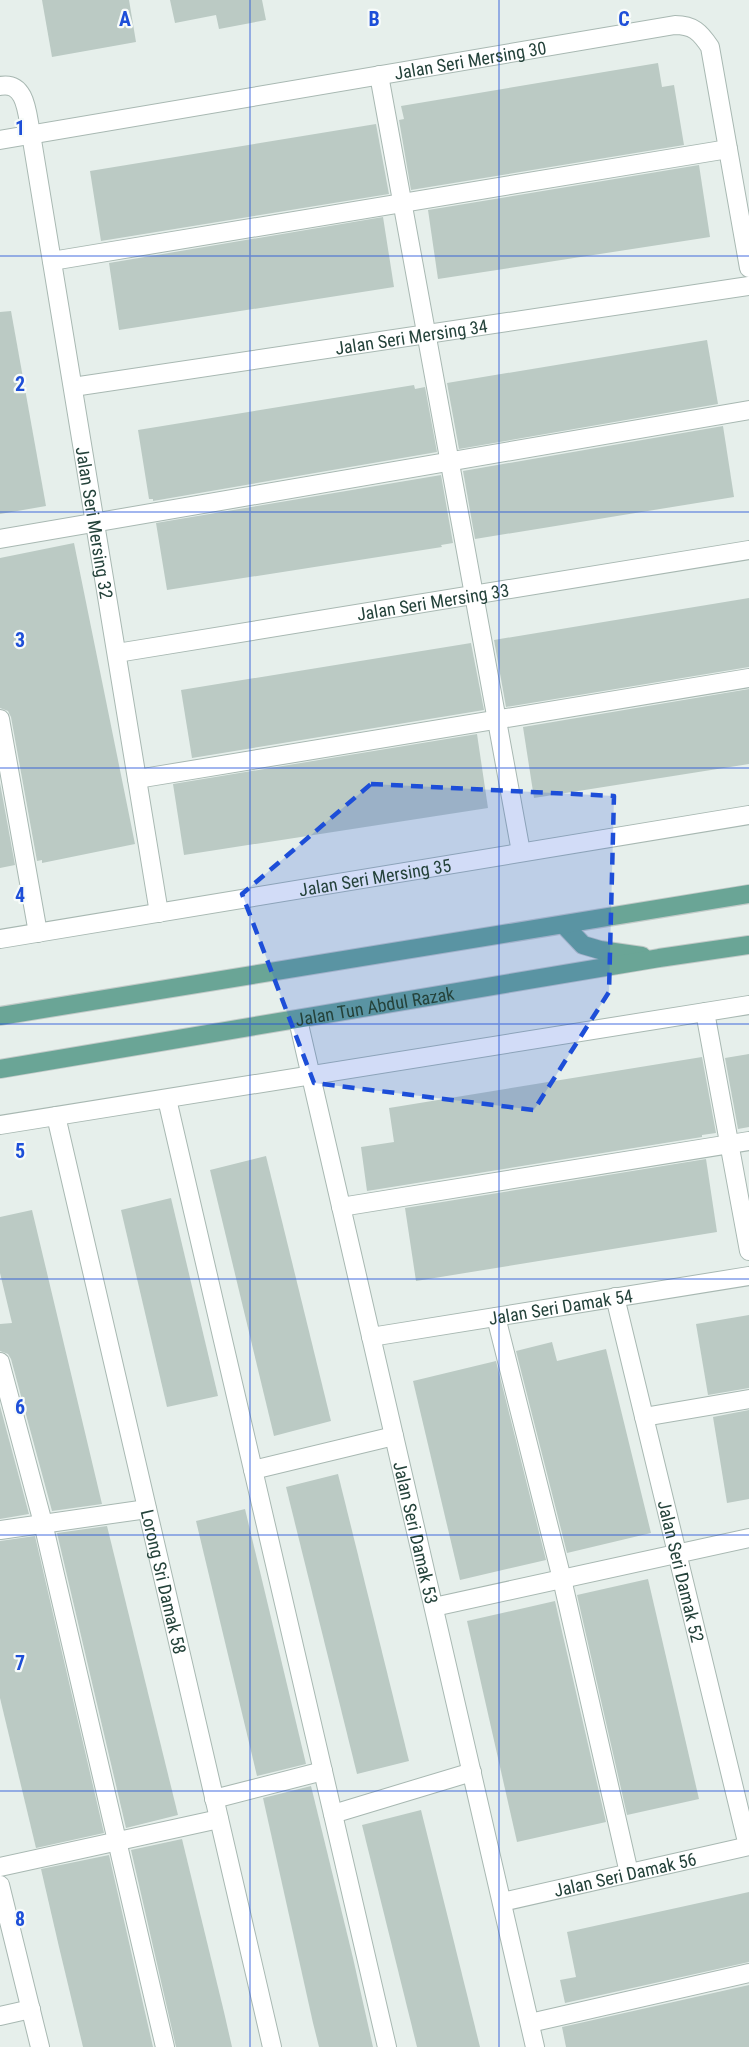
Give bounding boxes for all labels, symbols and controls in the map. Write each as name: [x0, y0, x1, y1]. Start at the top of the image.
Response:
text: A: [119, 7, 131, 31]
text: B: [368, 7, 380, 31]
text: C: [618, 7, 630, 31]
street label: Jalan Seri Mersing 30: [393, 37, 548, 83]
text: 1: [15, 116, 25, 140]
street label: Jalan Seri Mersing 34: [334, 315, 489, 358]
text: 2: [15, 372, 25, 396]
street label: Jalan Seri Mersing 32: [72, 445, 118, 600]
street label: Jalan Seri Mersing 33: [355, 579, 510, 624]
text: 3: [15, 628, 25, 652]
street label: Jalan Seri Mersing 35: [297, 854, 453, 900]
text: 4: [15, 883, 25, 907]
street label: Jalan Tun Abdul Razak: [294, 982, 456, 1030]
text: 5: [15, 1139, 25, 1163]
street label: Jalan Seri Damak 54: [487, 1284, 634, 1328]
text: 6: [15, 1395, 25, 1419]
street label: Jalan Seri Damak 53: [390, 1459, 443, 1606]
street label: Jalan Seri Damak 52: [654, 1498, 709, 1644]
street label: Lorong Sri Damak 58: [137, 1507, 191, 1656]
text: 7: [15, 1651, 25, 1675]
street label: Jalan Seri Damak 56: [552, 1848, 698, 1900]
text: 8: [15, 1907, 25, 1931]

